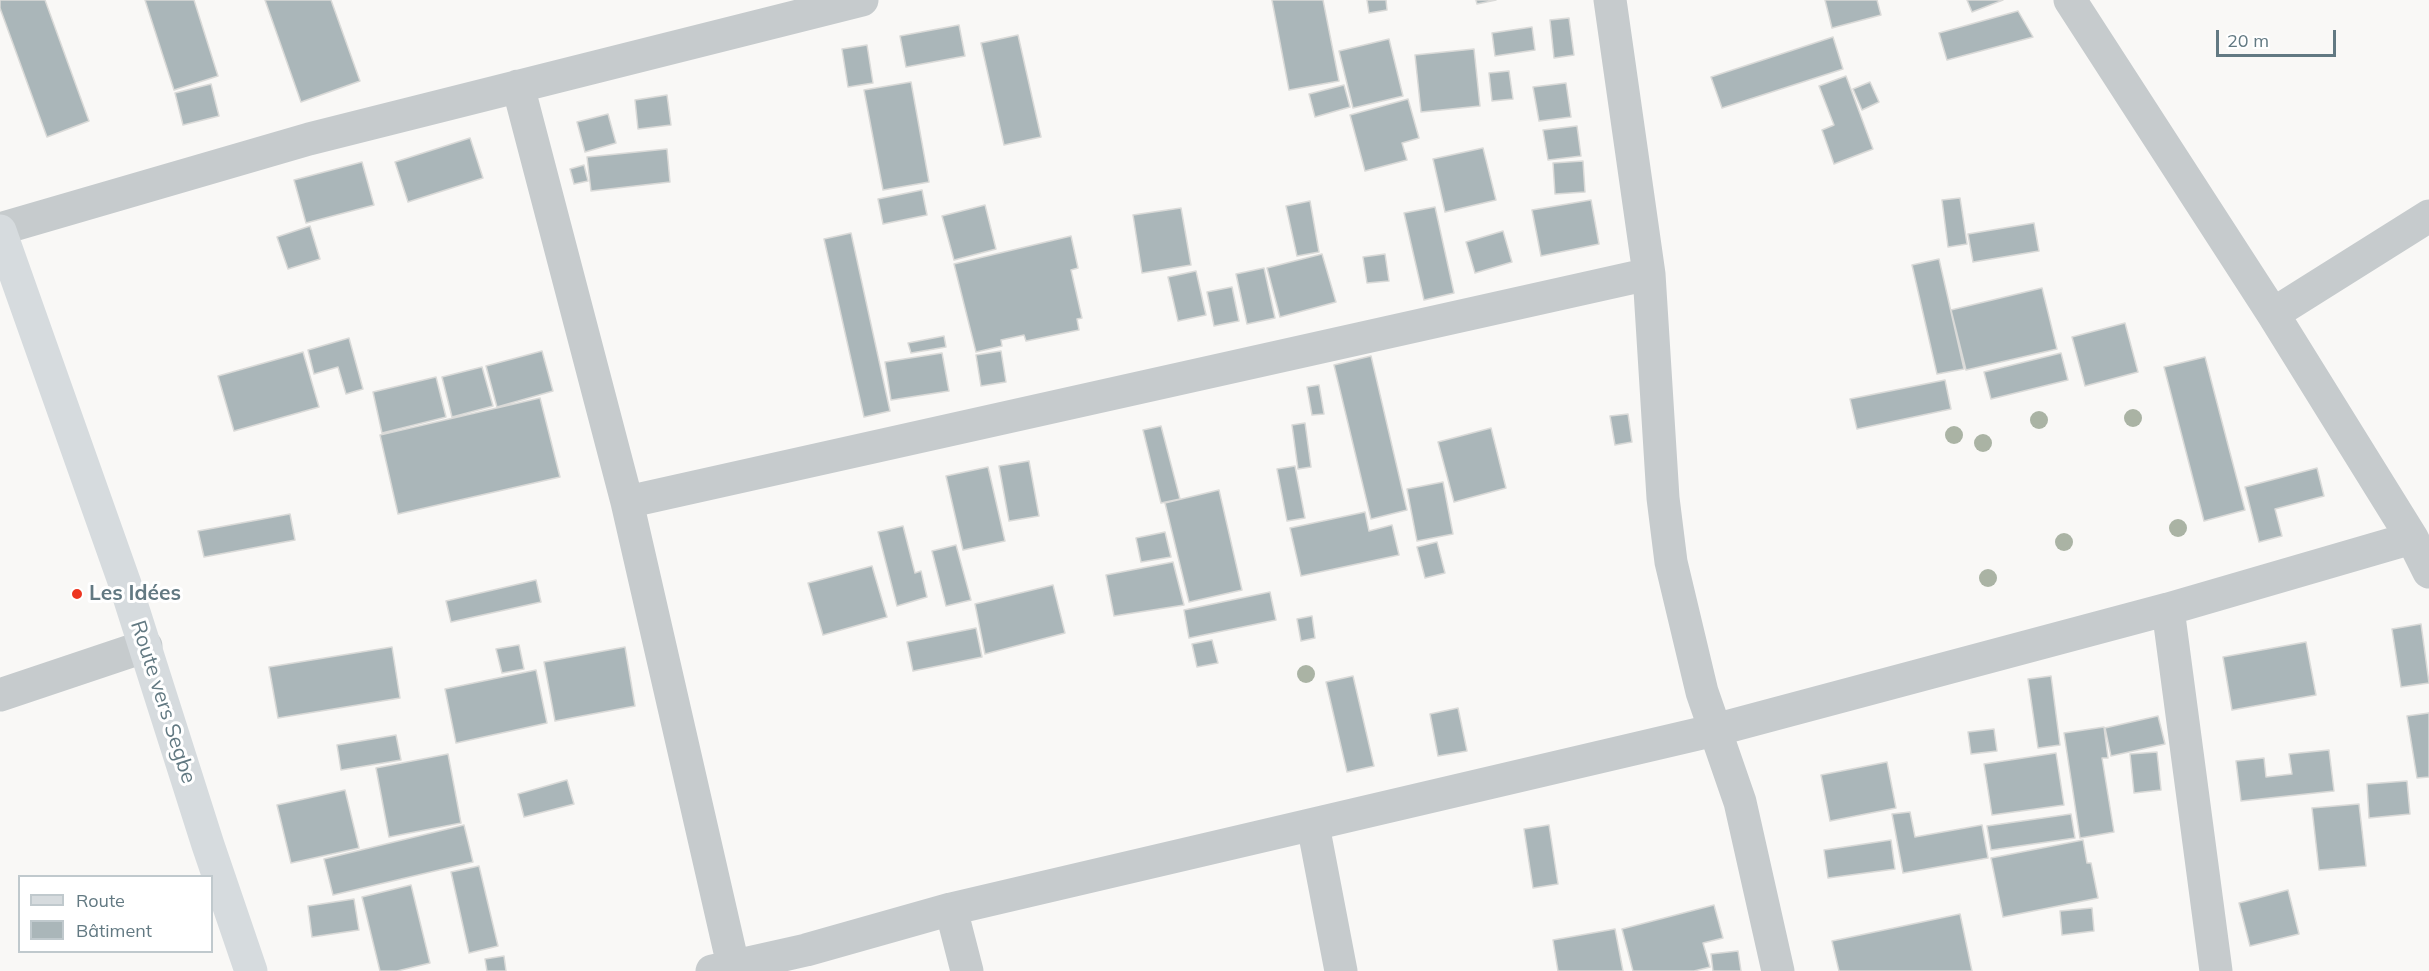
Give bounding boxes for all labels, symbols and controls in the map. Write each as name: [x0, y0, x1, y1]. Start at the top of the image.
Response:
scale bar: [2219, 18, 2339, 56]
text: 20 m: [2227, 29, 2269, 52]
place label: Les Idées: [89, 581, 181, 607]
marker: Les Idées: [70, 587, 84, 601]
street label: Route vers Segbe: [125, 617, 201, 787]
legend: [18, 875, 213, 953]
text: Route: [76, 889, 125, 912]
text: Bâtiment: [76, 919, 152, 942]

